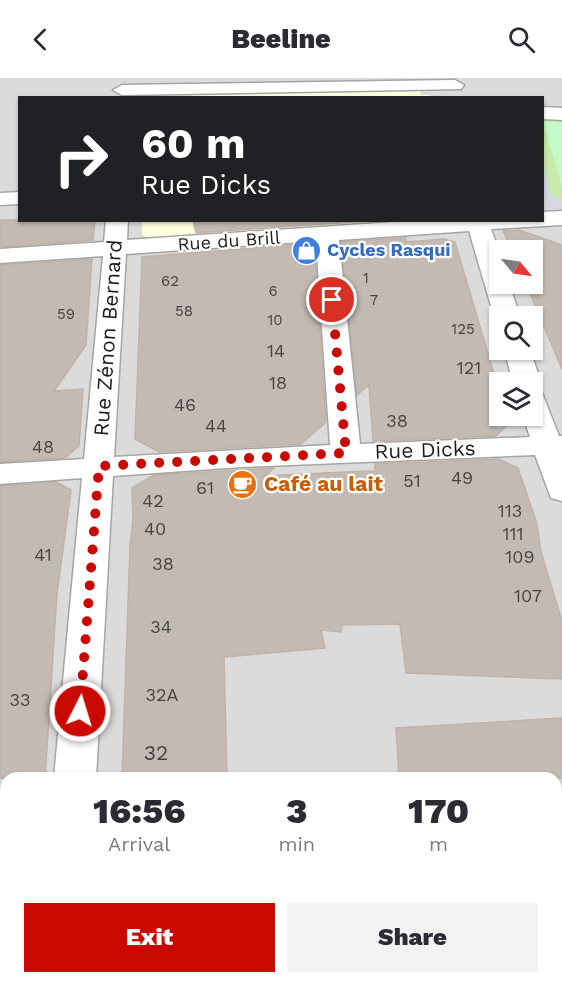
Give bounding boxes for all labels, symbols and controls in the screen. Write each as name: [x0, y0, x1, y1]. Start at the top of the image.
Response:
icon: back: [24, 23, 57, 56]
text: Beeline: [231, 23, 331, 55]
icon: search: [505, 23, 538, 56]
text: 60 m: [141, 119, 245, 168]
icon: right: [42, 120, 120, 198]
text: Rue Dicks: [141, 169, 271, 201]
street label: Rue du Brill: [177, 226, 281, 255]
shop icon: Cycles Rasqui: [290, 234, 322, 266]
street label: Rue Zénon Bernard: [88, 239, 127, 437]
place label: Cycles Rasqui: [327, 239, 451, 260]
north arrow: [489, 240, 543, 294]
map controls: [489, 240, 543, 426]
house number: 1: [363, 269, 369, 287]
house number: 62: [161, 272, 179, 290]
pin: [306, 274, 357, 325]
house number: 6: [268, 282, 278, 300]
icon: arrive: [315, 283, 348, 316]
house number: 7: [370, 291, 378, 309]
house number: 58: [175, 302, 193, 320]
house number: 59: [57, 305, 75, 323]
button: search: [489, 306, 543, 360]
house number: 10: [267, 311, 283, 329]
house number: 125: [451, 320, 475, 338]
house number: 14: [267, 340, 285, 361]
house number: 121: [457, 357, 481, 378]
house number: 18: [269, 372, 287, 393]
button: layers: [489, 372, 543, 426]
house number: 46: [174, 394, 196, 415]
house number: 38: [386, 410, 408, 431]
house number: 44: [205, 415, 227, 436]
street label: Rue Dicks: [374, 435, 476, 464]
house number: 48: [32, 436, 54, 457]
house number: 49: [451, 467, 473, 488]
cafe icon: Café au lait: [227, 468, 259, 500]
house number: 51: [403, 470, 421, 491]
place label: Café au lait: [264, 471, 383, 496]
house number: 61: [196, 477, 214, 498]
house number: 42: [142, 490, 164, 511]
house number: 113: [498, 500, 522, 521]
house number: 40: [144, 518, 166, 539]
house number: 111: [502, 523, 524, 544]
house number: 41: [34, 544, 52, 565]
house number: 109: [505, 546, 535, 567]
house number: 38: [152, 553, 174, 574]
house number: 107: [514, 585, 542, 606]
house number: 34: [150, 616, 172, 637]
position arrow: [48, 679, 112, 743]
house number: 32A: [146, 684, 179, 705]
house number: 33: [10, 689, 31, 710]
house number: 32: [144, 740, 168, 765]
text: 16:56: [93, 790, 185, 832]
text: 3: [286, 790, 308, 832]
text: 170: [408, 790, 469, 832]
text: Arrival: [108, 832, 170, 856]
text: min: [278, 832, 315, 856]
text: m: [429, 832, 448, 856]
button: Exit: [24, 903, 275, 972]
button: Share: [287, 903, 538, 972]

